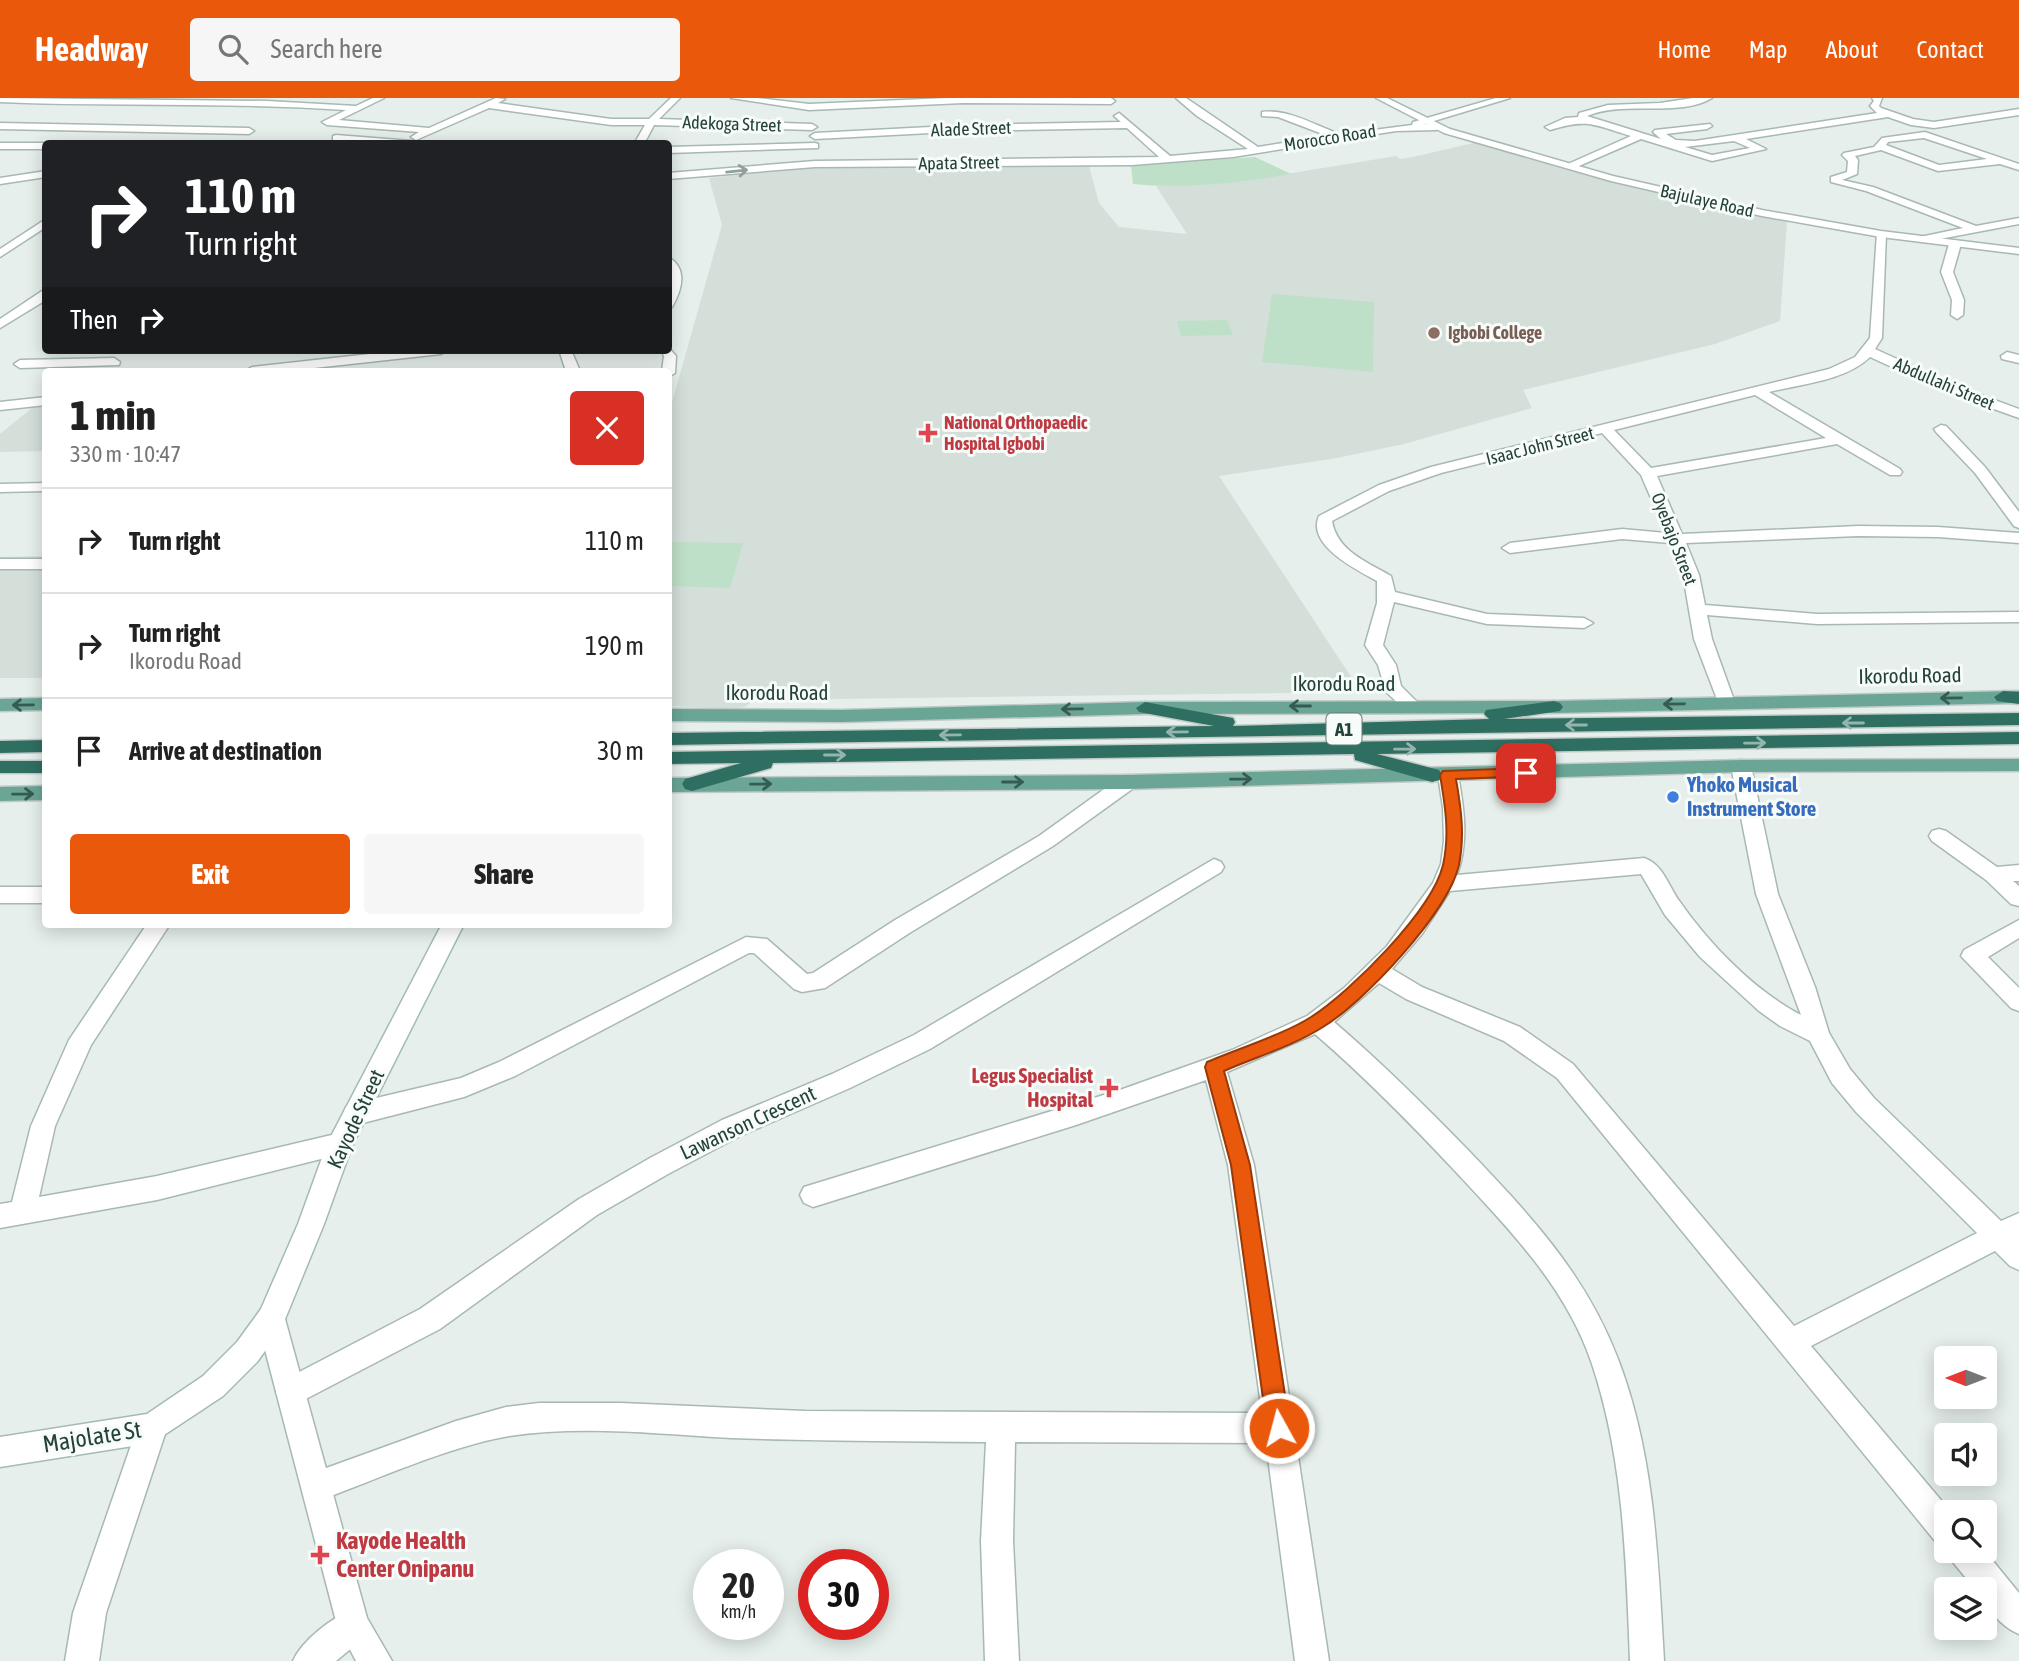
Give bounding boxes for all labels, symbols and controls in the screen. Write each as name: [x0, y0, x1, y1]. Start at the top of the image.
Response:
search box: [190, 18, 680, 81]
text: Headway: [35, 30, 148, 68]
icon: search: [214, 30, 252, 68]
text: Search here: [270, 34, 383, 64]
text: Home: [1657, 36, 1711, 63]
text: Map: [1749, 36, 1787, 63]
text: About: [1825, 36, 1878, 63]
text: Contact: [1916, 36, 1984, 63]
street label: Adekoga Street: [682, 111, 782, 136]
street label: Alade Street: [930, 117, 1012, 140]
street label: Morocco Road: [1282, 120, 1377, 155]
street label: Apata Street: [918, 151, 1000, 174]
one-way arrow: [725, 164, 747, 177]
text: 110 m: [185, 167, 296, 223]
icon: right: [70, 168, 161, 259]
street label: Bajulaye Road: [1658, 180, 1756, 221]
text: Turn right: [185, 225, 298, 262]
icon: right: [132, 301, 170, 339]
text: Then: [70, 305, 118, 335]
place label: Igbobi College: [1448, 322, 1542, 343]
marker: Igbobi College: [1426, 325, 1442, 341]
street label: Abdullahi Street: [1891, 353, 1998, 414]
text: 1 min: [70, 391, 156, 439]
button: close: [570, 391, 644, 465]
place label: National Orthopaedic Hospital Igbobi: [944, 412, 1088, 454]
street label: Isaac John Street: [1484, 422, 1596, 469]
marker: National Orthopaedic Hospital Igbobi: [918, 423, 938, 443]
text: 330 m · 10:47: [70, 441, 181, 467]
street label: Oyebajo Street: [1647, 490, 1702, 588]
icon: right: [70, 522, 108, 560]
text: Turn right: [129, 526, 220, 556]
text: 110 m: [585, 526, 644, 556]
text: Turn right: [129, 618, 220, 648]
icon: right: [70, 627, 108, 665]
text: 190 m: [585, 631, 644, 661]
text: Ikorodu Road: [129, 648, 242, 674]
street label: Ikorodu Road: [1858, 662, 1962, 688]
street label: Ikorodu Road: [1292, 671, 1396, 695]
street label: Ikorodu Road: [725, 680, 829, 704]
one-way arrow: [1940, 692, 1963, 705]
one-way arrow: [1663, 697, 1686, 711]
one-way arrow: [12, 698, 35, 711]
one-way arrow: [1289, 699, 1312, 713]
one-way arrow: [1061, 703, 1084, 716]
road number: A1: [1326, 714, 1362, 744]
one-way arrow: [1842, 716, 1865, 730]
one-way arrow: [1565, 718, 1588, 732]
one-way arrow: [1166, 725, 1189, 738]
one-way arrow: [939, 728, 962, 742]
icon: arrive: [70, 732, 108, 770]
text: Arrive at destination: [129, 736, 322, 766]
text: 30 m: [597, 736, 644, 766]
one-way arrow: [1743, 736, 1766, 749]
one-way arrow: [1393, 742, 1416, 755]
pin: [1496, 743, 1556, 803]
one-way arrow: [823, 748, 846, 762]
icon: arrive: [1507, 754, 1545, 792]
one-way arrow: [1229, 772, 1252, 786]
place label: Yhoko Musical Instrument Store: [1686, 772, 1816, 820]
one-way arrow: [1001, 775, 1024, 789]
one-way arrow: [749, 777, 772, 791]
one-way arrow: [11, 787, 34, 801]
marker: Yhoko Musical Instrument Store: [1665, 789, 1681, 805]
button: Exit: [70, 834, 350, 914]
button: Share: [364, 834, 644, 914]
place label: Legus Specialist Hospital: [971, 1063, 1093, 1111]
street label: Kayode Street: [322, 1065, 388, 1172]
marker: Legus Specialist Hospital: [1099, 1078, 1119, 1098]
street label: Lawanson Crescent: [676, 1080, 819, 1164]
north arrow: [1934, 1346, 1997, 1409]
map controls: [1934, 1346, 1997, 1640]
position arrow: [1242, 1391, 1316, 1465]
street label: Majolate St: [41, 1415, 143, 1458]
button: sound: [1934, 1423, 1997, 1486]
button: search: [1934, 1500, 1997, 1563]
place label: Kayode Health Center Onipanu: [336, 1527, 474, 1582]
marker: Kayode Health Center Onipanu: [310, 1545, 330, 1565]
speed limit sign: 30: [798, 1549, 889, 1640]
text: 20: [722, 1565, 755, 1605]
button: layers: [1934, 1577, 1997, 1640]
text: km/h: [721, 1601, 756, 1622]

